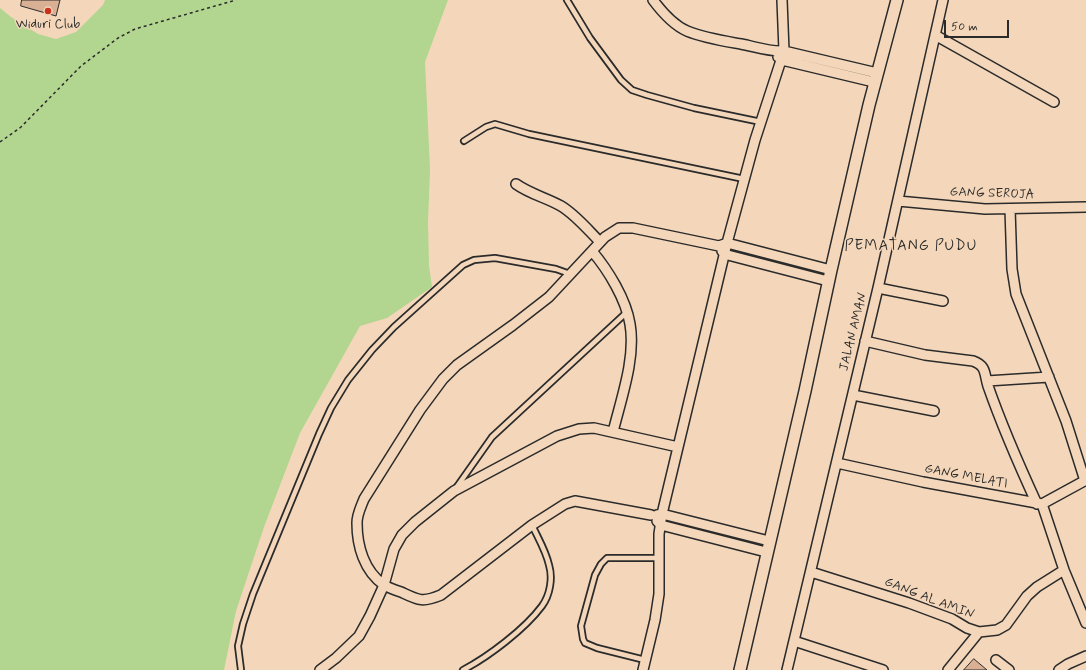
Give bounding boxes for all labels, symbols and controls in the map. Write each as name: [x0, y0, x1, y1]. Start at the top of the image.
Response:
marker: Widuri Club: [43, 6, 53, 16]
scale bar: [946, 12, 1011, 38]
place label: Widuri Club: [16, 17, 80, 33]
text: 50 m: [951, 19, 978, 35]
street label: GANG SEROJA: [949, 185, 1035, 203]
district label: PEMATANG PUDU: [844, 238, 978, 256]
street label: JALAN AMAN: [837, 291, 871, 373]
street label: GANG MELATI: [923, 461, 1009, 493]
street label: GANG AL AMIN: [882, 575, 976, 623]

